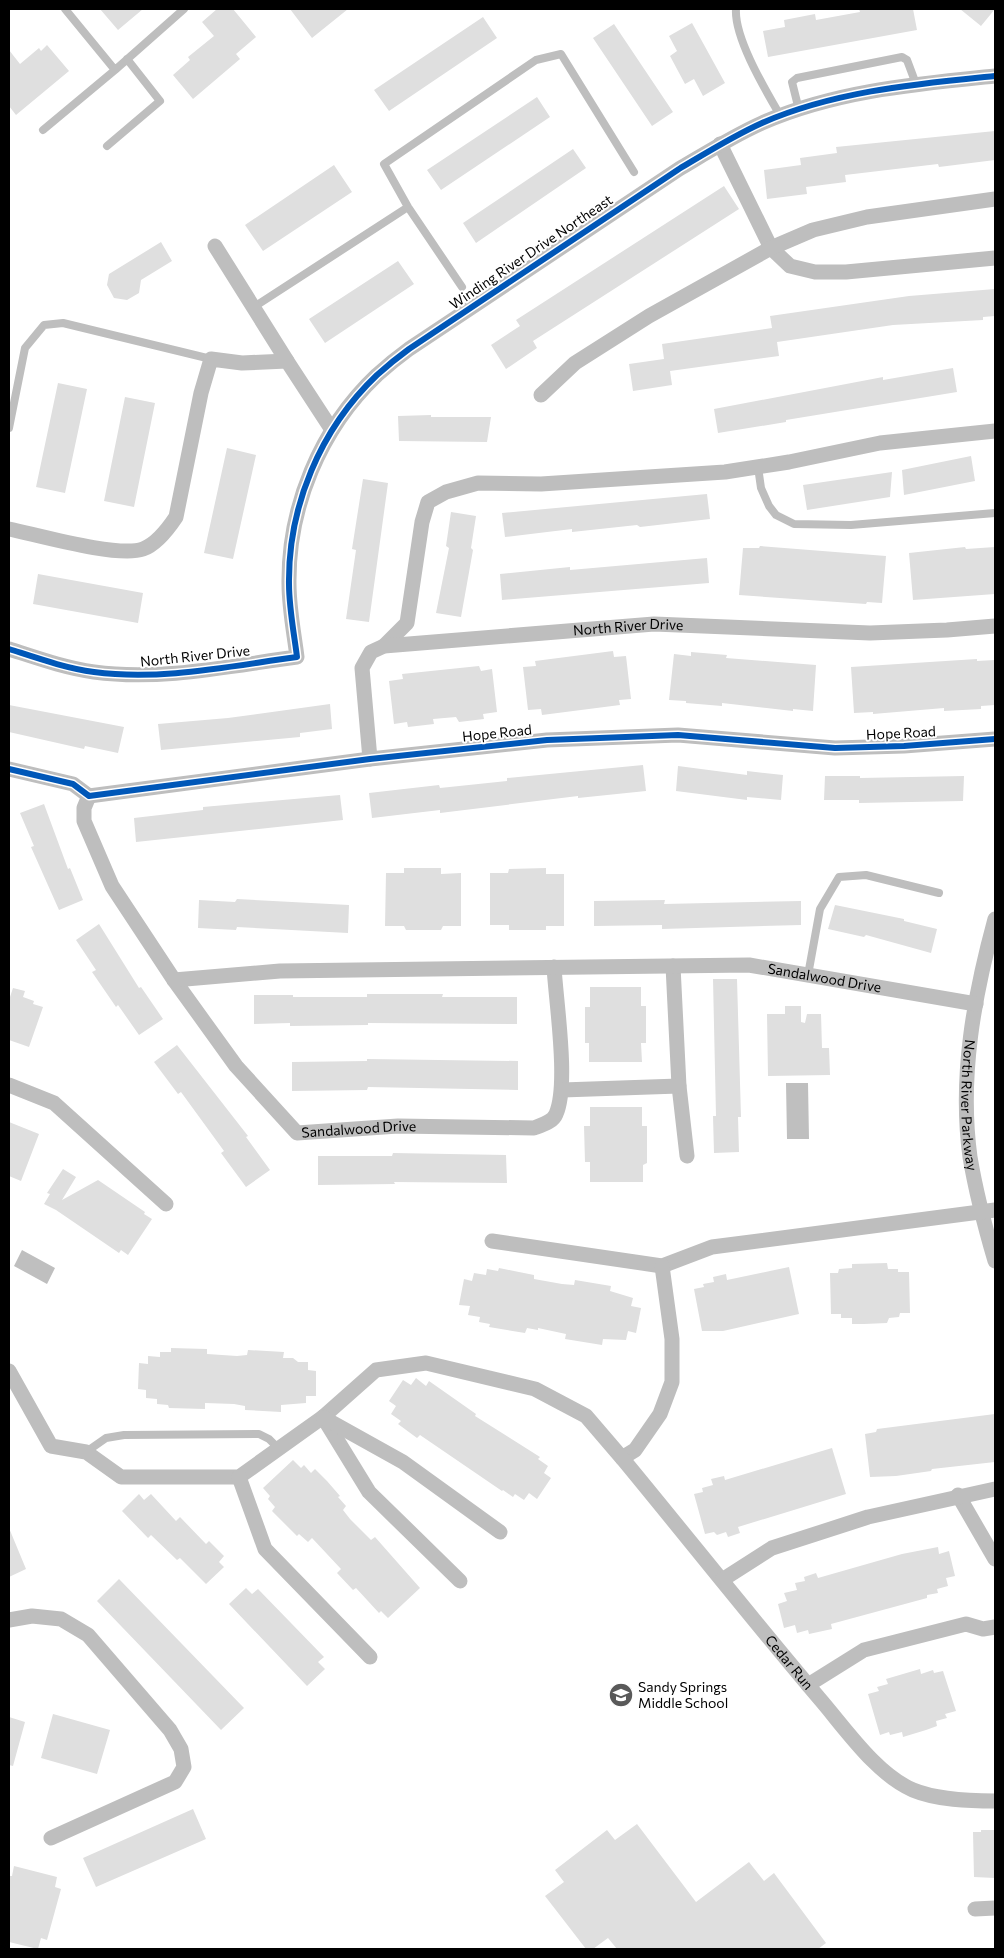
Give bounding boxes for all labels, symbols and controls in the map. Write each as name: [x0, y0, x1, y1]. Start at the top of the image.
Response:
street label: Winding River Drive Northeast: [446, 190, 616, 313]
street label: North River Drive: [572, 615, 684, 639]
street label: North River Drive: [139, 641, 251, 670]
street label: Hope Road: [461, 720, 533, 745]
street label: Hope Road: [866, 722, 936, 743]
street label: Sandalwood Drive: [766, 959, 883, 996]
street label: North River Parkway: [958, 1039, 981, 1172]
street label: Sandalwood Drive: [301, 1117, 416, 1141]
street label: Cedar Run: [762, 1631, 817, 1693]
place label: Sandy Springs Middle School: [638, 1678, 728, 1711]
school or university icon: Sandy Springs Middle School: [608, 1682, 634, 1708]

